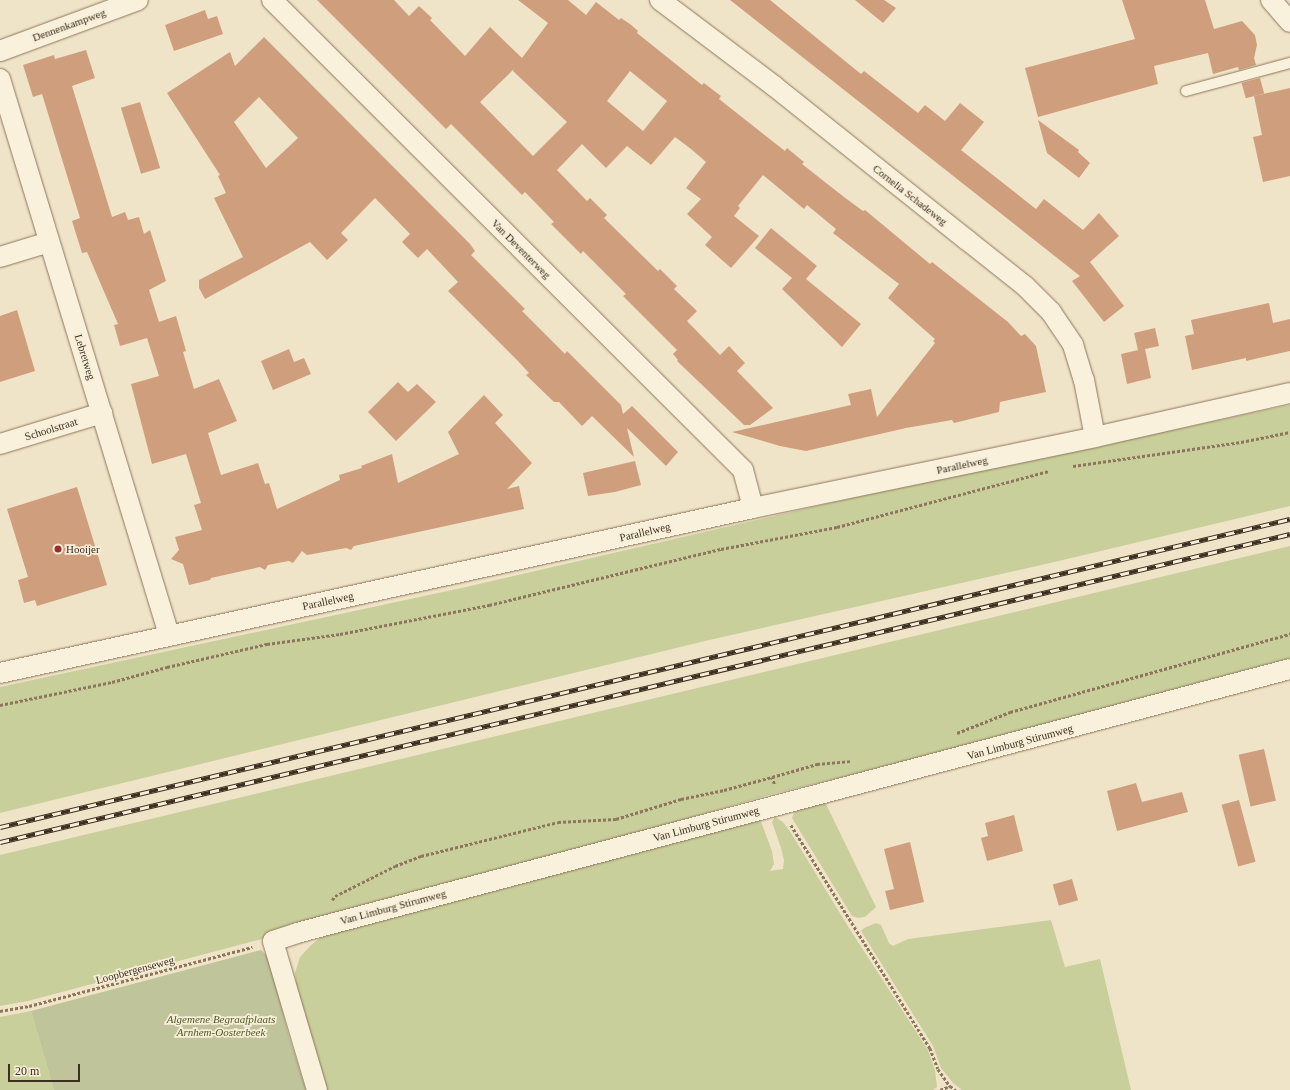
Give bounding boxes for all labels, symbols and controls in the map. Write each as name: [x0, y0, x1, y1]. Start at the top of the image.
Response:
street label: Dennenkampweg: [31, 6, 107, 44]
street label: Cornelia Schadeweg: [870, 162, 950, 228]
street label: Van Deventerweg: [489, 217, 553, 281]
street label: Lebretweg: [72, 333, 98, 381]
street label: Schoolstraat: [23, 415, 79, 443]
street label: Parallelweg: [935, 453, 989, 477]
street label: Parallelweg: [618, 520, 672, 544]
place label: Hooijer: [66, 542, 100, 556]
marker: Hooijer: [53, 544, 63, 554]
street label: Parallelweg: [301, 589, 355, 613]
street label: Van Limburg Stirumweg: [966, 721, 1074, 763]
street label: Van Limburg Stirumweg: [652, 803, 760, 845]
street label: Van Limburg Stirumweg: [339, 886, 447, 928]
street label: Loopbergenseweg: [94, 953, 176, 987]
park label: Algemene Begraafplaats Arnhem-Oosterbeek: [167, 1013, 275, 1039]
scale bar: [10, 1056, 82, 1082]
text: 20 m: [15, 1064, 39, 1078]

